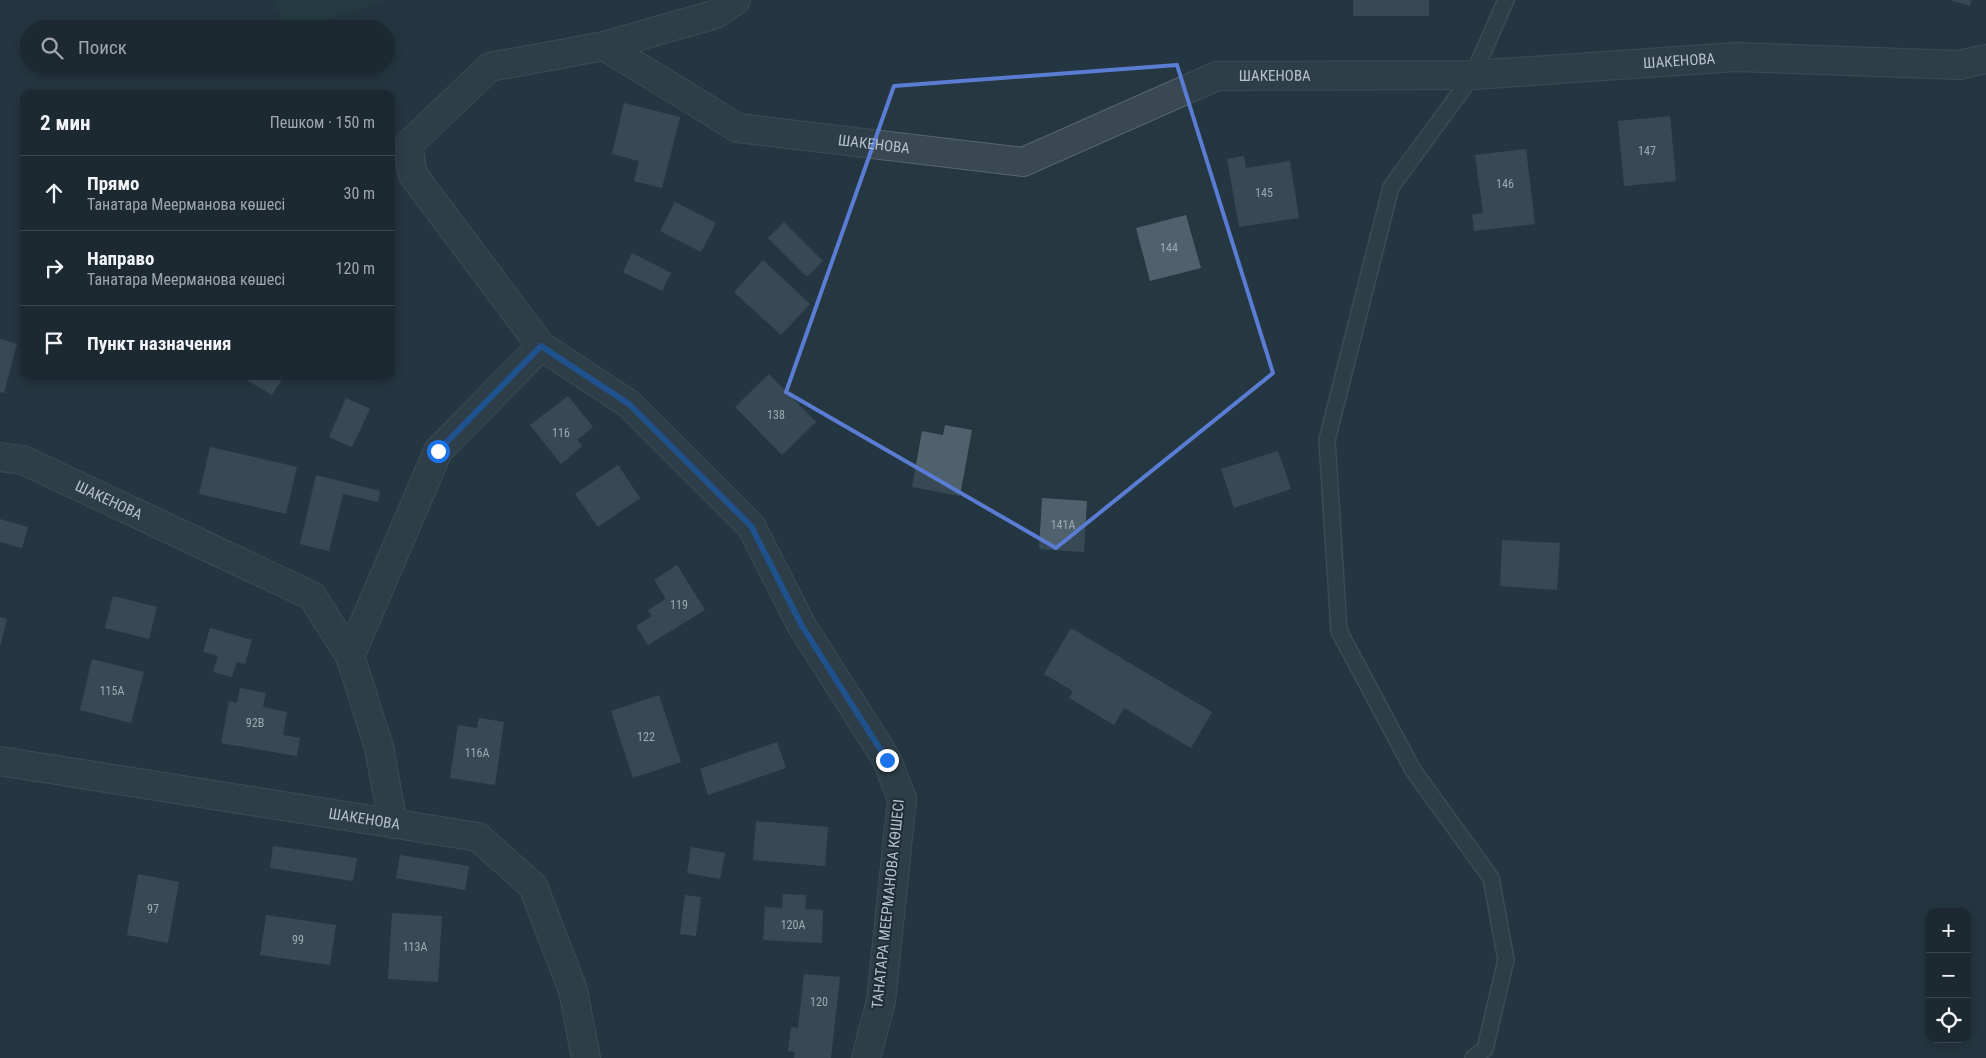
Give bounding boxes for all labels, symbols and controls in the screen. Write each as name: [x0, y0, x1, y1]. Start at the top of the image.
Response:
search box: [20, 20, 395, 75]
icon: search: [38, 34, 66, 62]
text: Поиск: [78, 36, 127, 59]
street label: ШАКЕНОВА: [1643, 49, 1716, 72]
street label: ШАКЕНОВА: [1239, 67, 1311, 85]
text: 2 мин: [40, 111, 90, 135]
text: Пешком · 150 m: [270, 113, 375, 132]
street label: ШАКЕНОВА: [837, 131, 911, 157]
house number: 147: [1638, 144, 1656, 158]
text: Прямо: [87, 172, 140, 195]
house number: 146: [1496, 177, 1514, 191]
icon: ahead: [40, 179, 68, 207]
text: 30 m: [343, 184, 375, 203]
house number: 145: [1255, 186, 1273, 200]
text: Танатара Меерманова көшесі: [87, 195, 285, 214]
house number: 144: [1160, 241, 1178, 255]
text: Направо: [87, 247, 154, 270]
icon: right: [40, 254, 68, 282]
text: 120 m: [336, 259, 375, 278]
text: Танатара Меерманова көшесі: [87, 270, 285, 289]
icon: arrive: [40, 329, 68, 357]
text: Пункт назначения: [87, 332, 231, 355]
house number: 138: [767, 408, 785, 422]
house number: 116: [552, 426, 570, 440]
route start: [427, 440, 450, 463]
street label: ШАКЕНОВА: [72, 477, 146, 524]
house number: 141А: [1051, 518, 1075, 532]
house number: 119: [670, 598, 688, 612]
house number: 115А: [100, 684, 124, 698]
house number: 92В: [246, 716, 264, 730]
house number: 122: [637, 730, 655, 744]
house number: 116А: [465, 746, 489, 760]
route end: [876, 749, 899, 772]
street label: ТАНАТАРА МЕЕРМАНОВА КӨШЕСІ: [868, 798, 908, 1010]
street label: ШАКЕНОВА: [327, 804, 402, 834]
house number: 97: [147, 902, 159, 916]
map controls: [1926, 908, 1971, 1043]
button: +: [1926, 908, 1971, 953]
house number: 120А: [781, 918, 805, 932]
house number: 99: [292, 933, 304, 947]
house number: 113А: [403, 940, 427, 954]
button: −: [1926, 953, 1971, 998]
house number: 120: [810, 995, 828, 1009]
button: locate: [1926, 998, 1971, 1043]

